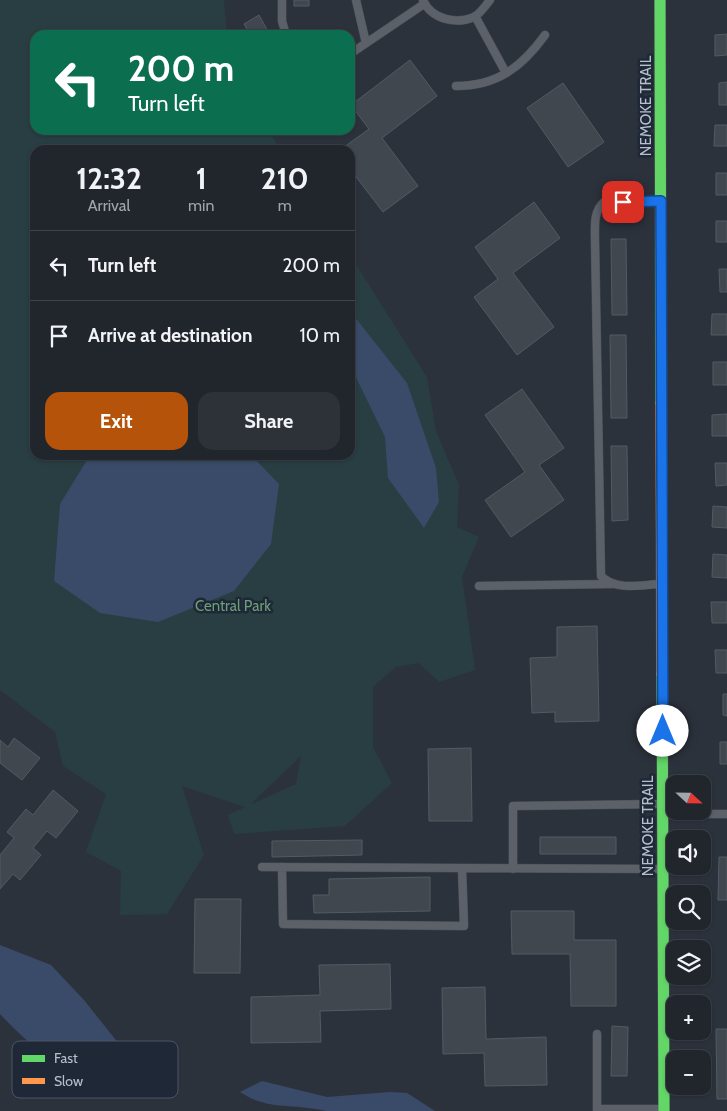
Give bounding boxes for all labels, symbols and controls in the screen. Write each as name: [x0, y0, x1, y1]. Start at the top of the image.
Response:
text: 200 m: [128, 47, 234, 90]
icon: left: [45, 50, 110, 115]
street label: NEMOKE TRAIL: [637, 55, 655, 156]
text: Turn left: [128, 90, 205, 117]
text: 12:32: [76, 160, 142, 197]
text: 1: [196, 160, 207, 197]
text: 210: [261, 160, 309, 197]
pin: [602, 181, 644, 223]
icon: arrive: [609, 188, 637, 216]
text: Arrival: [88, 196, 130, 215]
text: min: [188, 196, 214, 215]
text: m: [278, 196, 292, 215]
icon: left: [45, 252, 73, 280]
text: Turn left: [88, 254, 156, 277]
text: 200 m: [283, 254, 340, 277]
icon: arrive: [45, 322, 73, 350]
text: Arrive at destination: [88, 324, 252, 347]
text: 10 m: [300, 324, 340, 347]
button: Exit: [45, 392, 188, 450]
button: Share: [198, 392, 340, 450]
park label: Central Park: [195, 597, 271, 615]
position arrow: [636, 704, 688, 756]
street label: NEMOKE TRAIL: [639, 775, 657, 876]
north arrow: [666, 775, 711, 820]
map controls: [666, 775, 711, 1095]
button: sound: [666, 830, 711, 875]
button: search: [666, 885, 711, 930]
button: layers: [666, 940, 711, 985]
button: +: [666, 995, 711, 1040]
legend: [12, 1041, 178, 1098]
text: Fast: [54, 1049, 78, 1067]
button: −: [666, 1050, 711, 1095]
text: Slow: [54, 1072, 83, 1090]

